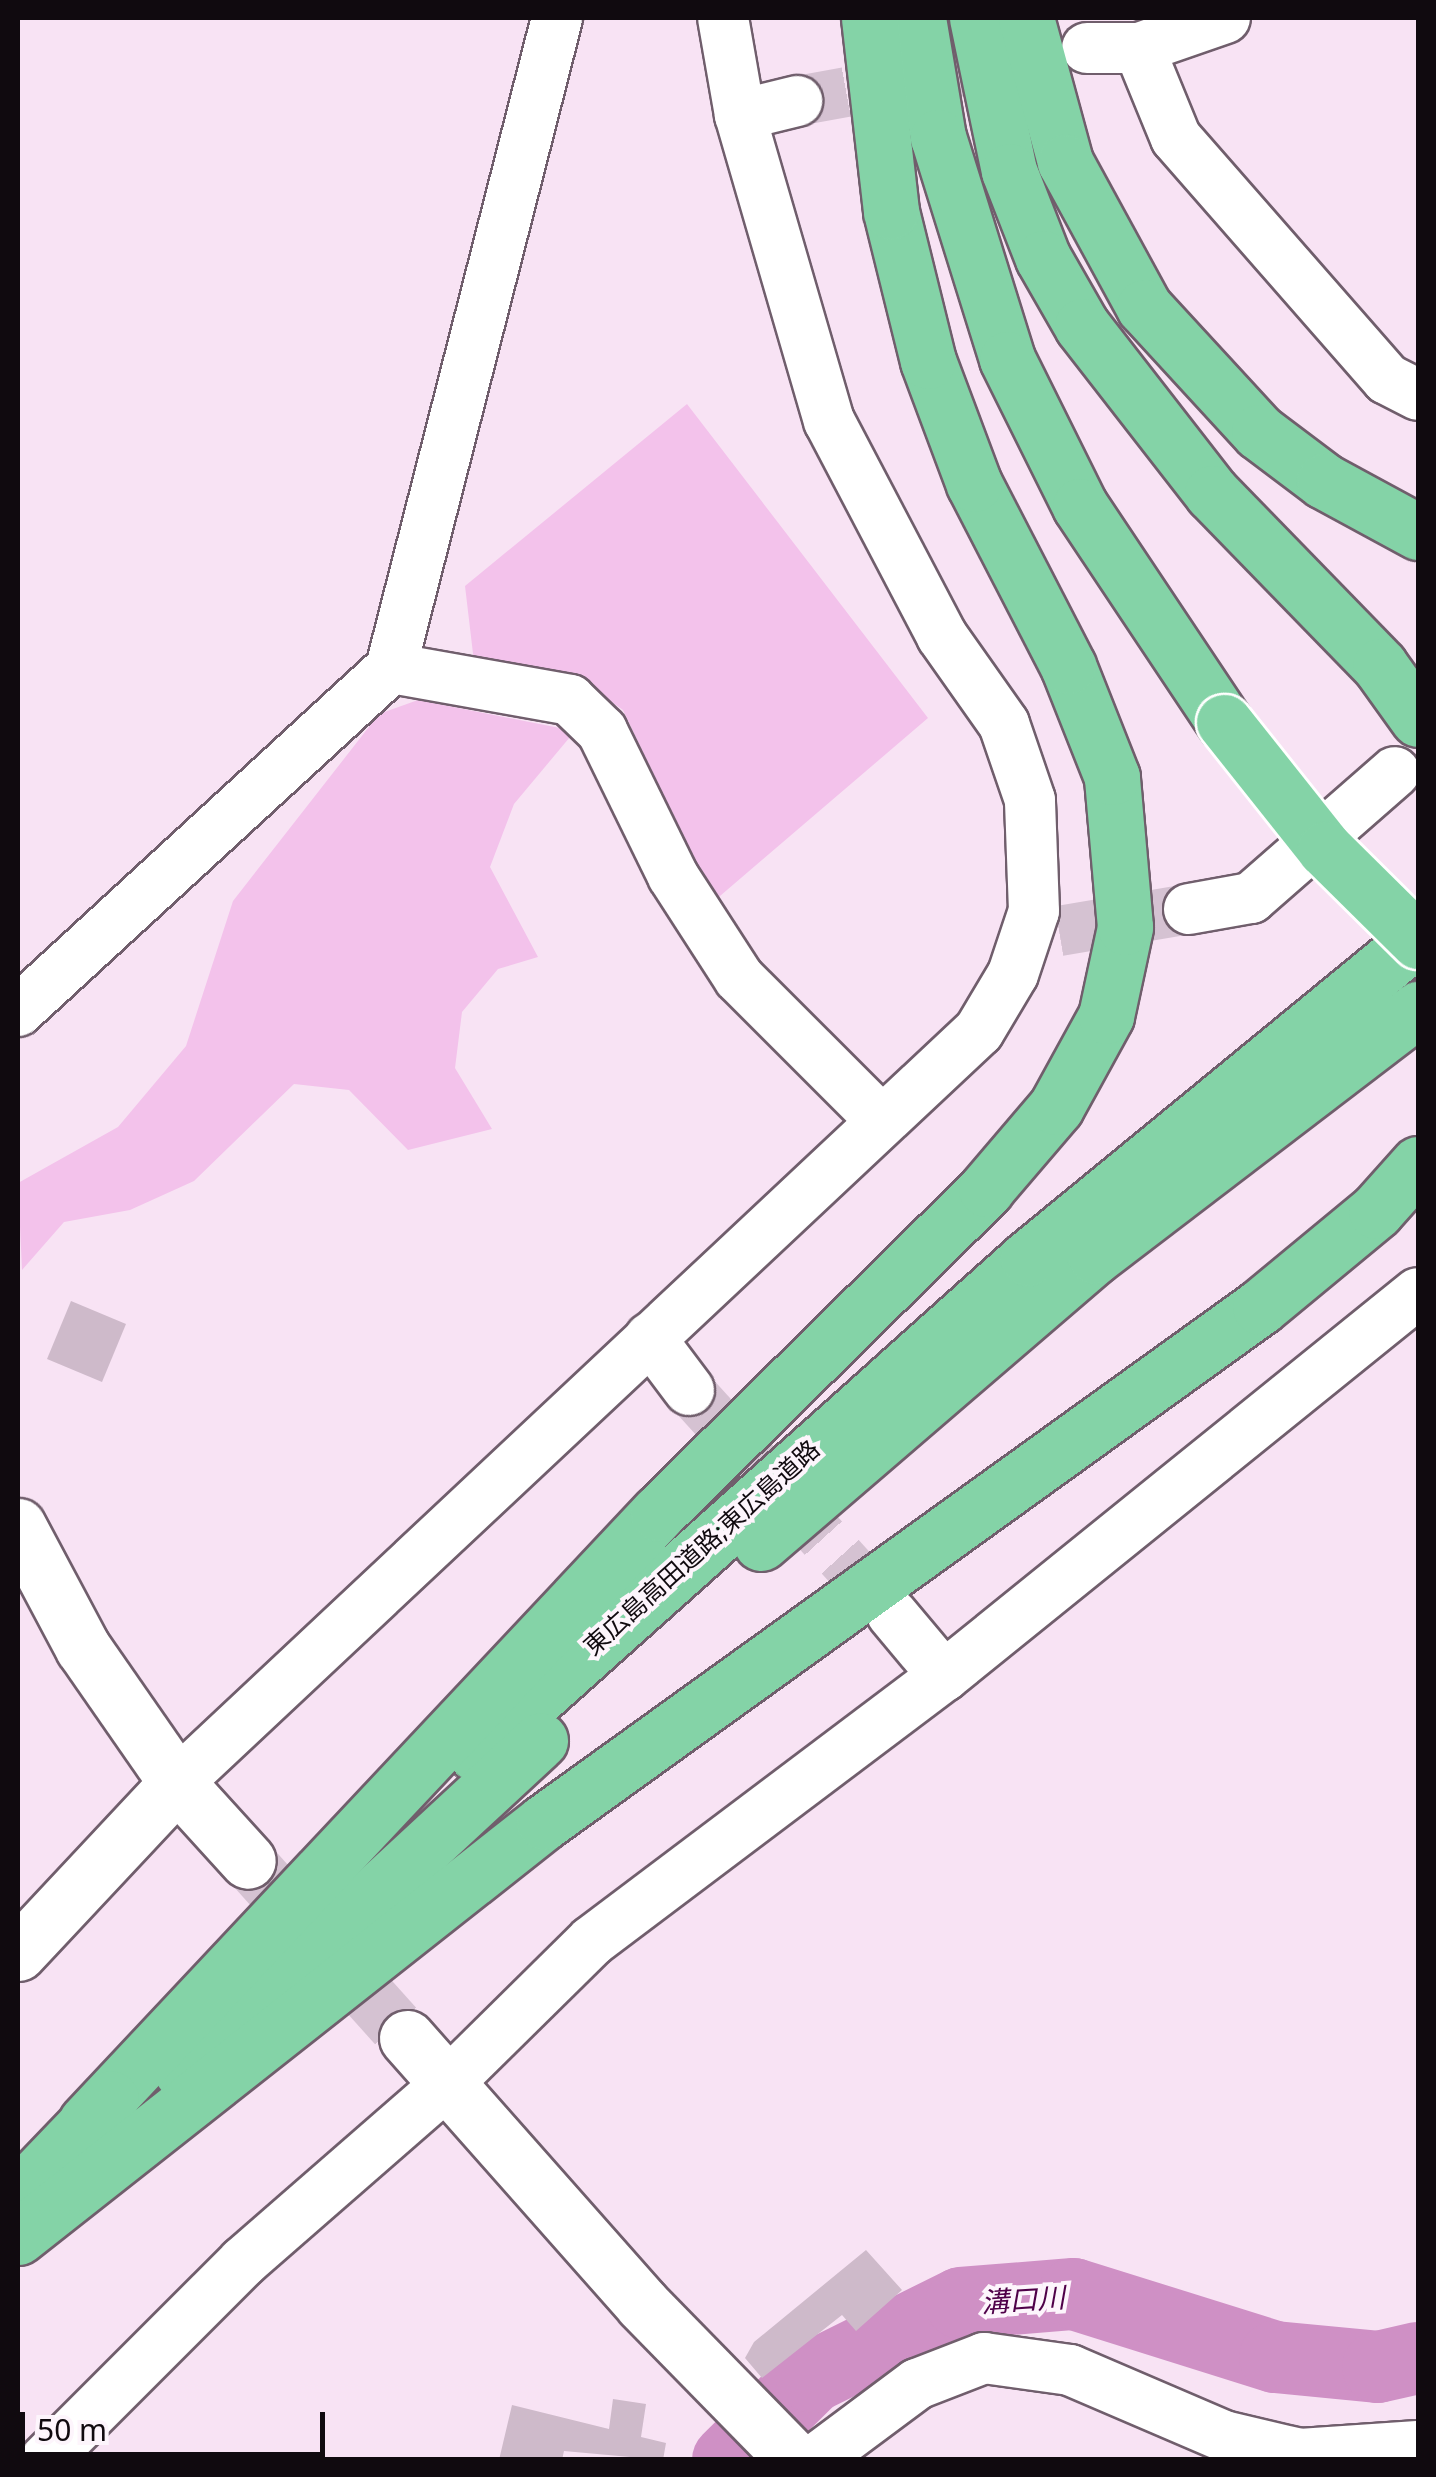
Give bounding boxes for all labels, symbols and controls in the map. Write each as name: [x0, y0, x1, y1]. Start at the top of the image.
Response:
street label: 東広島高田道路;東広島道路: [577, 1433, 825, 1661]
water label: 溝口川: [980, 2279, 1066, 2319]
scale bar: [25, 2392, 330, 2454]
text: 50 m: [37, 2409, 107, 2450]

